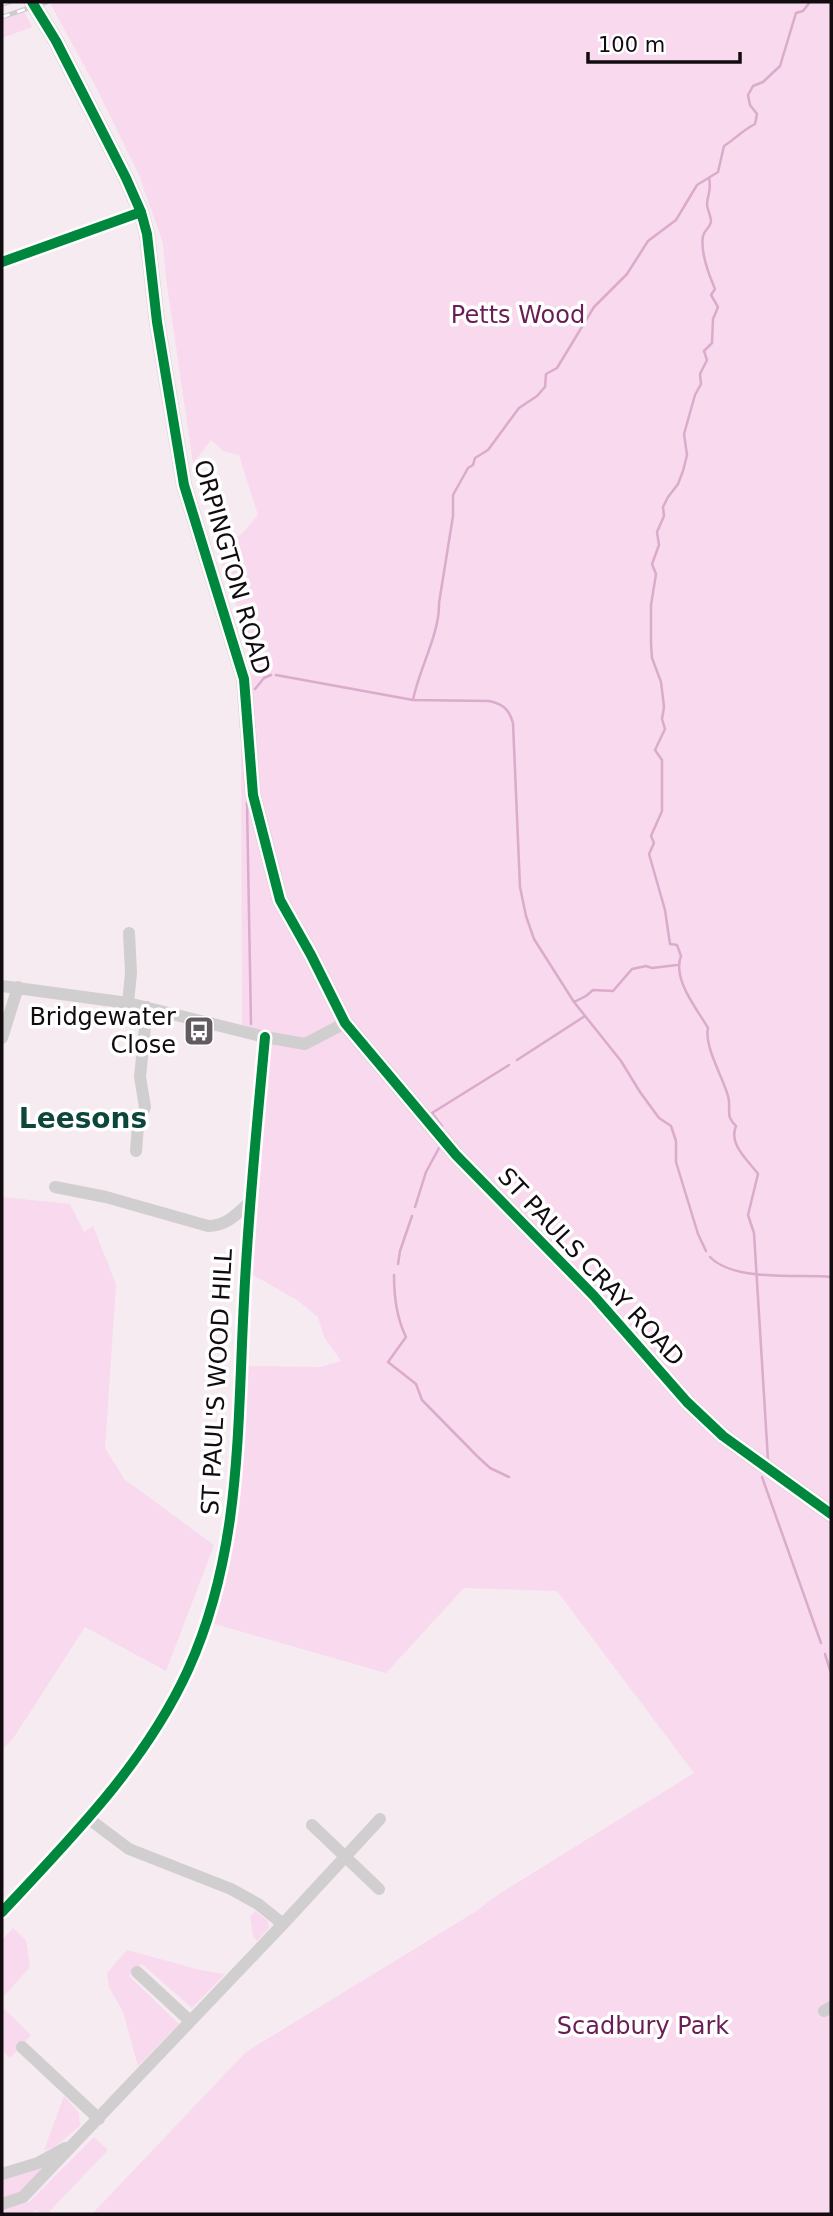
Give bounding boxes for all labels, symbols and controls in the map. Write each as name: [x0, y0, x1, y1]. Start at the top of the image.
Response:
scale bar: [588, 21, 740, 65]
text: 100 m: [598, 33, 665, 57]
park label: Petts Wood: [451, 301, 585, 329]
street label: ORPINGTON ROAD: [188, 456, 276, 678]
place label: Bridgewater Close: [29, 1003, 176, 1059]
bus stop icon: Bridgewater Close: [182, 1014, 216, 1048]
district label: Leesons: [19, 1102, 147, 1135]
street label: ST PAULS CRAY ROAD: [492, 1162, 690, 1372]
street label: ST PAUL'S WOOD HILL: [196, 1247, 238, 1516]
park label: Scadbury Park: [557, 2012, 729, 2040]

